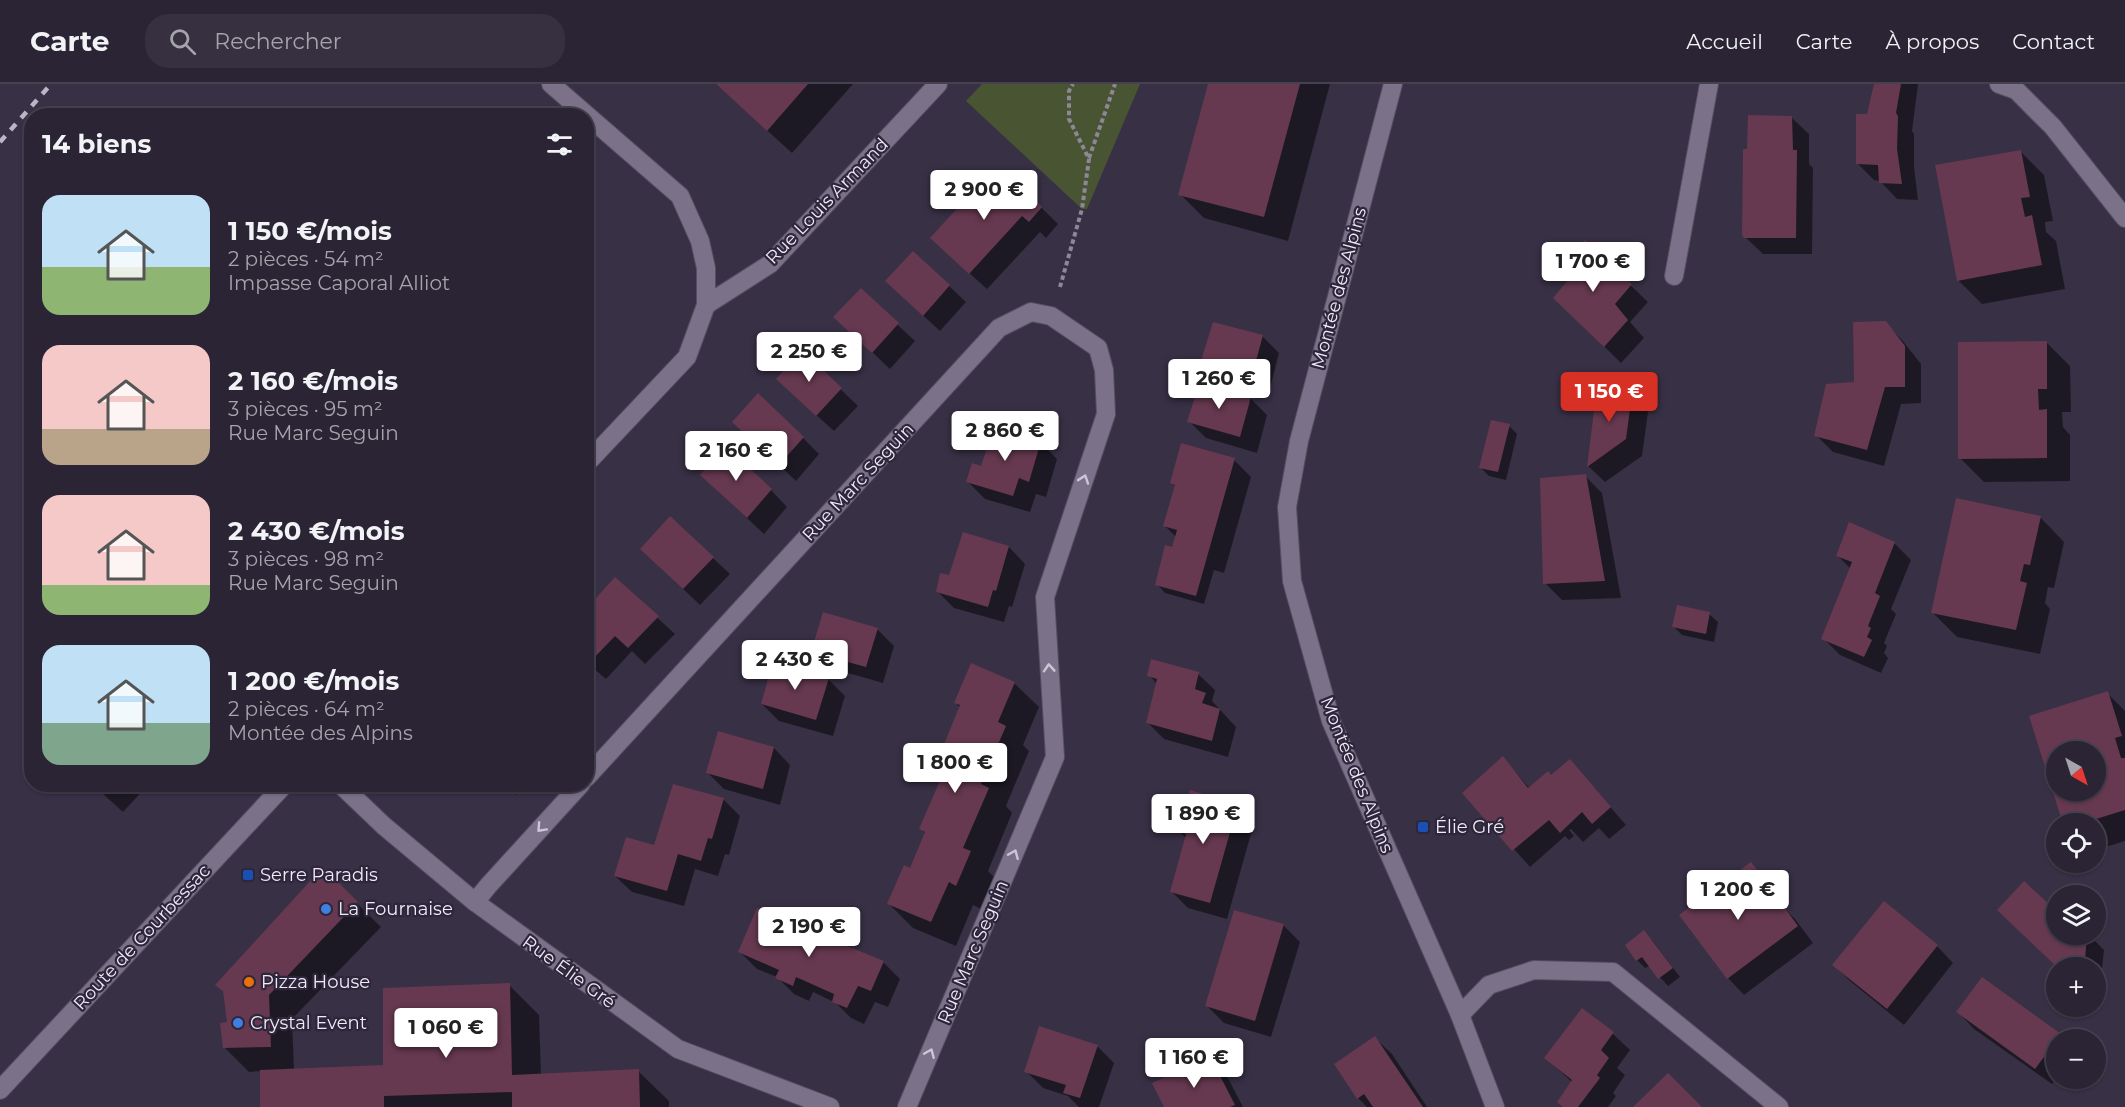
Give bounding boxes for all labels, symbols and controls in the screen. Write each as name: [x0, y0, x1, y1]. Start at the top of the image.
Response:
search box: [145, 14, 565, 68]
text: Carte: [30, 24, 109, 58]
icon: search: [166, 25, 199, 58]
text: Rechercher: [214, 28, 342, 55]
text: Accueil: [1686, 29, 1763, 54]
text: Carte: [1796, 29, 1852, 54]
text: À propos: [1885, 29, 1979, 54]
text: Contact: [2012, 29, 2095, 54]
text: 14 biens: [42, 128, 151, 160]
icon: filters: [543, 128, 576, 161]
street label: Rue Louis Armand: [761, 133, 893, 269]
pin: 2 900 €: [929, 170, 1039, 221]
text: 2 900 €: [944, 177, 1024, 201]
street label: Montée des Alpins: [1307, 205, 1371, 371]
text: 1 150 €/mois: [228, 215, 392, 247]
icon: home: [90, 219, 162, 291]
pin: 1 700 €: [1538, 242, 1648, 293]
text: 2 pièces · 54 m²: [228, 247, 384, 271]
text: 1 700 €: [1556, 249, 1630, 273]
text: Impasse Caporal Alliot: [228, 271, 450, 295]
pin: 2 250 €: [754, 332, 864, 383]
text: 2 250 €: [771, 339, 847, 363]
pin: 1 260 €: [1164, 359, 1274, 410]
text: 2 160 €/mois: [228, 365, 398, 397]
text: 1 260 €: [1182, 366, 1256, 390]
icon: home: [90, 369, 162, 441]
pin: 1 150 €: [1554, 372, 1664, 423]
text: 1 150 €: [1575, 379, 1643, 403]
text: 3 pièces · 95 m²: [228, 397, 383, 421]
pin: 2 860 €: [950, 411, 1060, 462]
street label: Rue Marc Seguin: [798, 418, 918, 546]
text: 2 860 €: [966, 418, 1044, 442]
text: Rue Marc Seguin: [228, 421, 399, 445]
pin: 2 160 €: [681, 431, 791, 482]
text: 2 160 €: [699, 438, 773, 462]
one-way arrow: [1077, 475, 1089, 485]
text: 2 430 €/mois: [228, 515, 405, 547]
icon: home: [90, 519, 162, 591]
text: 3 pièces · 98 m²: [228, 547, 384, 571]
text: Rue Marc Seguin: [228, 571, 399, 595]
pin: 2 430 €: [740, 640, 850, 691]
text: 2 430 €: [756, 647, 834, 671]
one-way arrow: [1043, 663, 1056, 672]
text: 1 200 €/mois: [228, 665, 399, 697]
icon: home: [90, 669, 162, 741]
street label: Montée des Alpins: [1316, 694, 1398, 856]
text: 2 pièces · 64 m²: [228, 697, 385, 721]
text: Montée des Alpins: [228, 721, 413, 745]
north arrow: [2046, 741, 2106, 801]
map controls: [2046, 741, 2106, 1089]
pin: 1 800 €: [900, 743, 1010, 794]
text: 1 800 €: [917, 750, 993, 774]
pin: 1 890 €: [1148, 794, 1258, 845]
text: 1 890 €: [1166, 801, 1240, 825]
button: locate: [2046, 813, 2106, 873]
place label: Élie Gré: [1435, 816, 1504, 838]
marker: Élie Gré: [1416, 820, 1430, 834]
one-way arrow: [537, 821, 548, 831]
one-way arrow: [1007, 850, 1019, 861]
street label: Route de Courbessac: [69, 860, 215, 1014]
place label: Serre Paradis: [260, 864, 378, 886]
marker: Serre Paradis: [241, 868, 255, 882]
pin: 1 200 €: [1683, 870, 1793, 921]
street label: Rue Marc Seguin: [933, 877, 1013, 1027]
text: 1 200 €: [1701, 877, 1775, 901]
button: layers: [2046, 885, 2106, 945]
place label: La Fournaise: [338, 898, 453, 920]
marker: La Fournaise: [319, 902, 333, 916]
pin: 2 190 €: [754, 907, 864, 958]
text: 2 190 €: [772, 914, 846, 938]
street label: Rue Élie Gré: [518, 931, 620, 1013]
button: +: [2046, 957, 2106, 1017]
place label: Pizza House: [261, 971, 370, 993]
marker: Pizza House: [242, 975, 256, 989]
pin: 1 060 €: [391, 1008, 501, 1059]
place label: Crystal Event: [250, 1012, 367, 1034]
text: 1 060 €: [408, 1015, 484, 1039]
marker: Crystal Event: [231, 1016, 245, 1030]
button: −: [2046, 1029, 2106, 1089]
pin: 1 160 €: [1139, 1038, 1249, 1089]
text: 1 160 €: [1159, 1045, 1229, 1069]
one-way arrow: [923, 1048, 935, 1059]

